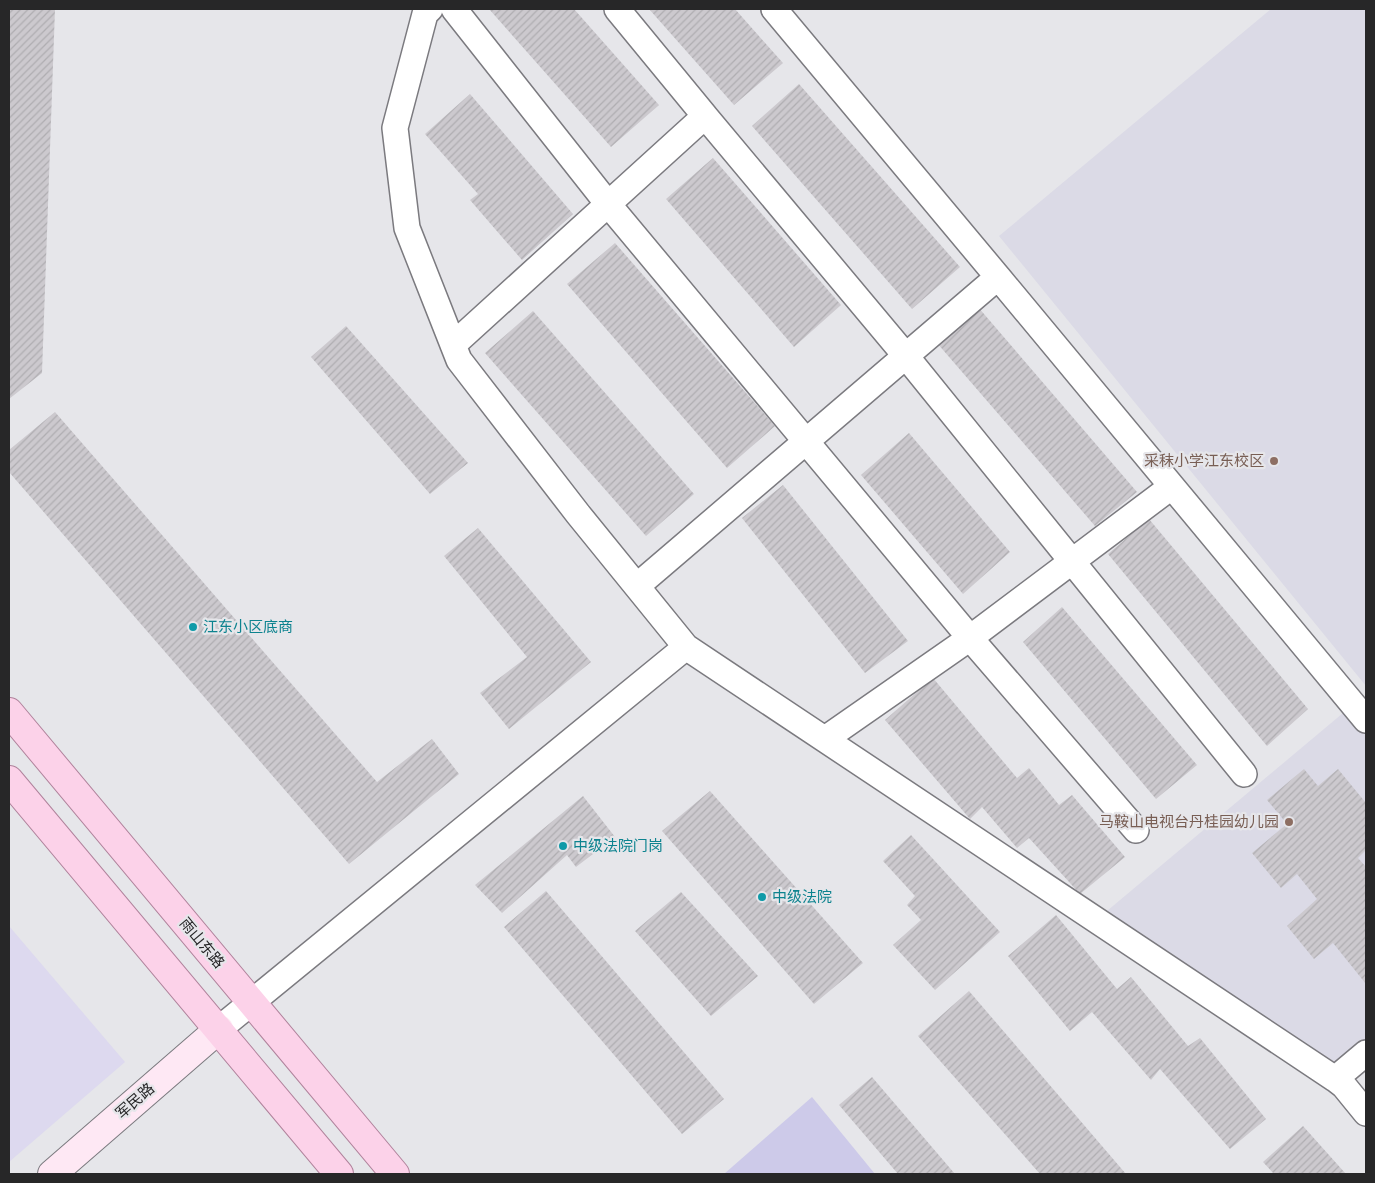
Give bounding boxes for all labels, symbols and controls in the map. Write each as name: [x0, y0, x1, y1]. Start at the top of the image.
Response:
place label: 采秣小学江东校区: [1144, 452, 1264, 469]
marker: 采秣小学江东校区: [1268, 455, 1280, 467]
place label: 江东小区底商: [203, 618, 293, 635]
marker: 江东小区底商: [187, 621, 199, 633]
place label: 马鞍山电视台丹桂园幼儿园: [1099, 813, 1279, 830]
marker: 马鞍山电视台丹桂园幼儿园: [1283, 816, 1295, 828]
place label: 中级法院门岗: [573, 837, 663, 854]
marker: 中级法院门岗: [557, 840, 569, 852]
place label: 中级法院: [772, 888, 832, 905]
marker: 中级法院: [756, 891, 768, 903]
street label: 雨山东路: [177, 914, 228, 971]
street label: 军民路: [112, 1079, 157, 1122]

